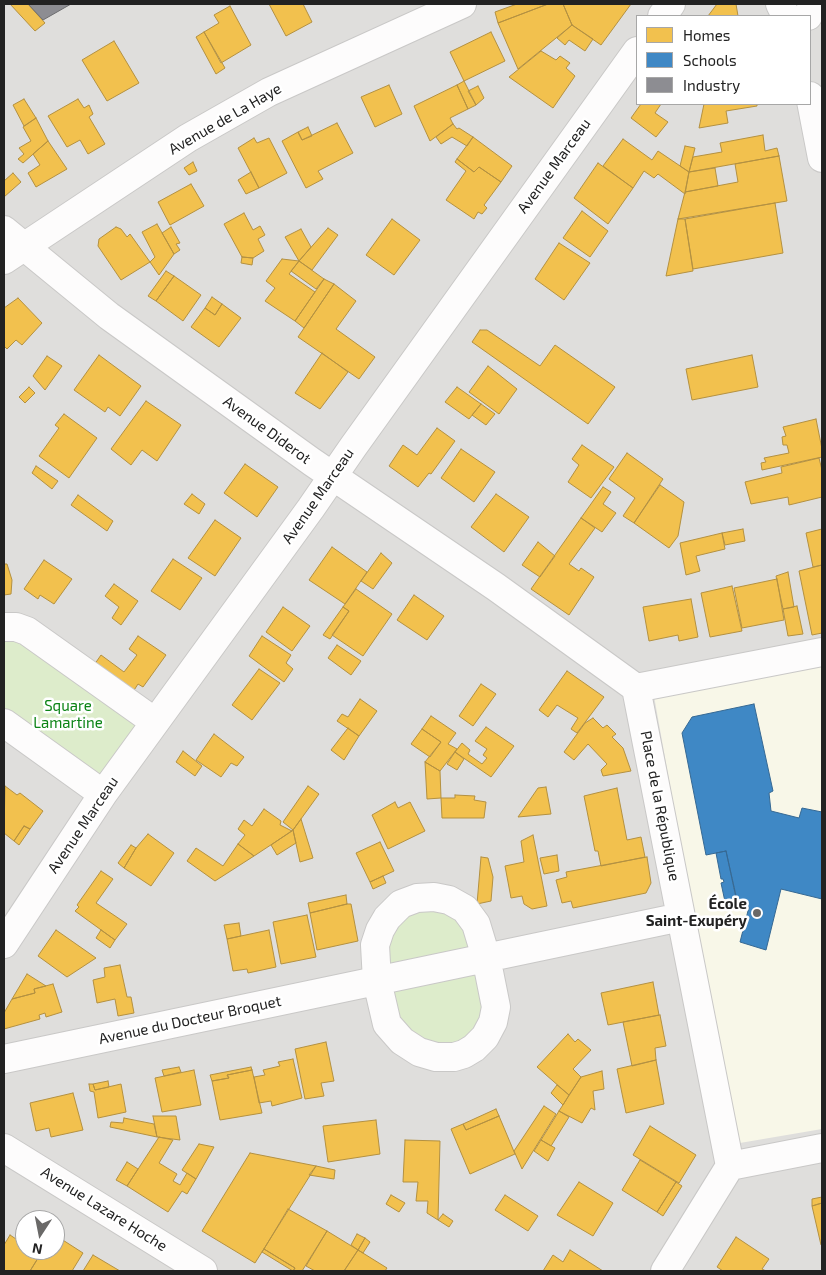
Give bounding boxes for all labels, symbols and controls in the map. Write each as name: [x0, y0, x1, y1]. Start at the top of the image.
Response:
legend: [636, 15, 811, 105]
text: Homes: [683, 26, 730, 44]
text: Schools: [683, 51, 737, 69]
text: Industry: [683, 76, 740, 94]
street label: Avenue de La Haye: [165, 79, 285, 159]
street label: Avenue Marceau: [514, 115, 594, 217]
street label: Avenue Diderot: [220, 392, 314, 468]
street label: Avenue Marceau: [278, 445, 358, 547]
park label: Square Lamartine: [33, 697, 103, 732]
street label: Place de la République: [637, 729, 683, 883]
street label: Avenue Marceau: [44, 773, 122, 877]
place label: École Saint-Exupéry: [646, 895, 747, 930]
marker: École Saint-Exupéry: [751, 907, 763, 919]
street label: Avenue du Docteur Broquet: [97, 992, 283, 1048]
street label: Avenue Lazare Hoche: [38, 1163, 170, 1255]
north arrow: [15, 1210, 65, 1260]
text: N: [31, 1240, 44, 1259]

